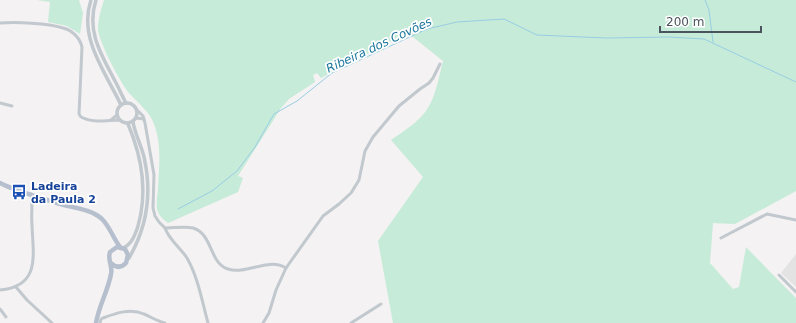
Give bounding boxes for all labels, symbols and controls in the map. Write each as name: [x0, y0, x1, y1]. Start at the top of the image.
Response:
scale bar: [660, 8, 761, 34]
water label: Ribeira dos Covões: [324, 14, 434, 76]
text: 200 m: [666, 15, 704, 29]
place label: Ladeira da Paula 2: [31, 180, 96, 206]
bus stop icon: Ladeira da Paula 2: [10, 183, 28, 201]

